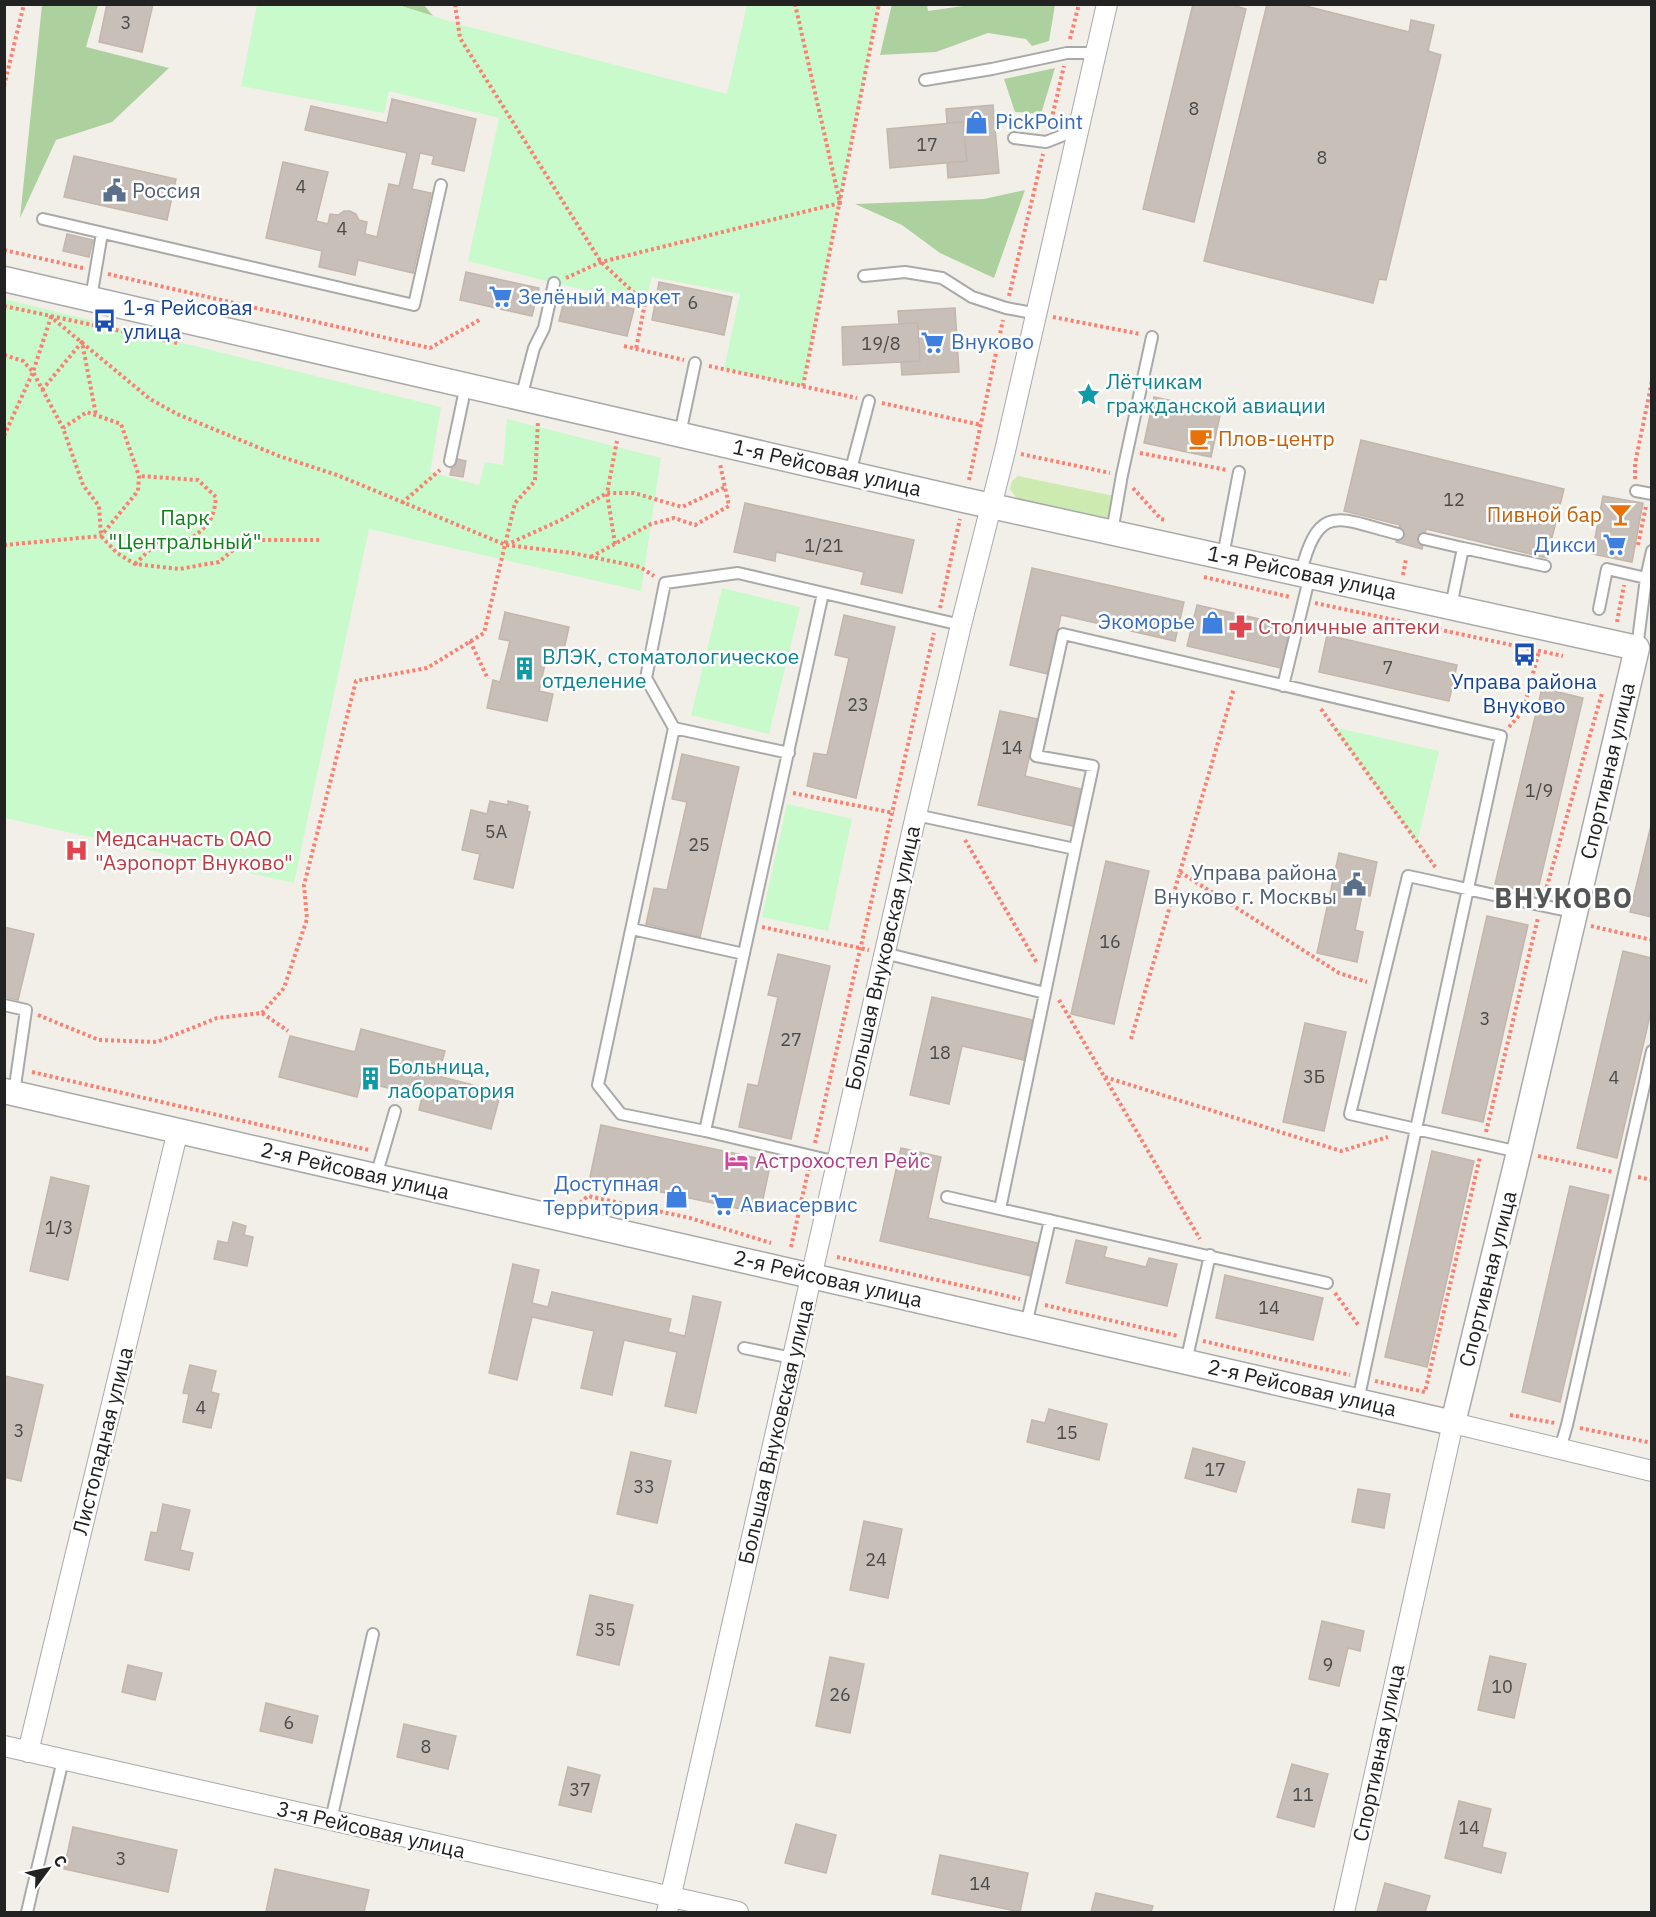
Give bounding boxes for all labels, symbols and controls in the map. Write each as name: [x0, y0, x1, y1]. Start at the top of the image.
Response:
house number: 3: [121, 11, 131, 34]
house number: 8: [1189, 97, 1199, 120]
place label: PickPoint: [995, 107, 1083, 135]
shop icon: PickPoint: [964, 109, 990, 135]
house number: 17: [916, 133, 938, 156]
house number: 8: [1317, 146, 1327, 169]
house number: 4: [296, 175, 307, 198]
place label: Россия: [132, 176, 201, 204]
public building icon: Россия: [101, 178, 127, 204]
house number: 4: [337, 217, 348, 240]
place label: Зелёный маркет: [518, 282, 681, 310]
supermarket icon: Зелёный маркет: [487, 284, 513, 310]
house number: 6: [688, 291, 698, 314]
place label: 1-я Рейсовая улица: [123, 293, 253, 345]
bus stop icon: 1-я Рейсовая улица: [92, 307, 118, 333]
place label: Внуково: [951, 327, 1034, 355]
supermarket icon: Внуково: [920, 329, 946, 355]
house number: 19/8: [861, 332, 901, 355]
place label: Лётчикам гражданской авиации: [1106, 367, 1326, 419]
place icon: Лётчикам гражданской авиации: [1075, 381, 1101, 407]
place label: Плов-центр: [1218, 424, 1335, 452]
cafe icon: Плов-центр: [1187, 426, 1213, 452]
street label: 1-я Рейсовая улица: [730, 432, 924, 502]
house number: 12: [1443, 488, 1465, 511]
place label: Пивной бар: [1487, 500, 1602, 528]
bar icon: Пивной бар: [1607, 502, 1633, 528]
park label: Парк "Центральный": [109, 503, 261, 555]
place label: Дикси: [1534, 530, 1596, 558]
supermarket icon: Дикси: [1601, 532, 1627, 558]
house number: 1/21: [804, 534, 844, 557]
street label: 1-я Рейсовая улица: [1205, 538, 1399, 606]
place label: Экоморье: [1098, 607, 1195, 635]
shop icon: Экоморье: [1200, 609, 1226, 635]
place label: Столичные аптеки: [1258, 612, 1440, 640]
pharmacy icon: Столичные аптеки: [1227, 614, 1253, 640]
bus stop icon: Управа района Внуково: [1511, 641, 1537, 667]
place label: ВЛЭК, стоматологическое отделение: [542, 642, 799, 694]
building icon: ВЛЭК, стоматологическое отделение: [511, 656, 537, 682]
house number: 7: [1383, 656, 1393, 679]
place label: Управа района Внуково: [1451, 667, 1597, 719]
street label: Спортивная улица: [1573, 680, 1641, 862]
house number: 23: [847, 693, 869, 716]
house number: 14: [1001, 736, 1023, 759]
house number: 1/9: [1525, 779, 1553, 802]
house number: 5А: [485, 820, 508, 843]
street label: Большая Внуковская улица: [838, 823, 926, 1093]
place label: Медсанчасть ОАО "Аэропорт Внуково": [95, 824, 293, 876]
house number: 25: [688, 833, 710, 856]
hospital icon: Медсанчасть ОАО "Аэропорт Внуково": [64, 838, 90, 864]
place label: Управа района Внуково г. Москвы: [1154, 858, 1337, 910]
public building icon: Управа района Внуково г. Москвы: [1342, 872, 1368, 898]
district label: ВНУКОВО: [1494, 880, 1634, 915]
house number: 16: [1099, 930, 1121, 953]
house number: 3: [1480, 1007, 1490, 1030]
house number: 27: [780, 1028, 802, 1051]
house number: 18: [929, 1041, 951, 1064]
place label: Больница, лаборатория: [388, 1052, 515, 1104]
house number: 3Б: [1303, 1065, 1325, 1088]
building icon: Больница, лаборатория: [357, 1066, 383, 1092]
house number: 4: [1609, 1066, 1620, 1089]
street label: 2-я Рейсовая улица: [258, 1135, 452, 1205]
place label: Астрохостел Рейс: [755, 1146, 930, 1174]
hotel icon: Астрохостел Рейс: [724, 1148, 750, 1174]
place label: Доступная Территория: [543, 1169, 659, 1221]
shop icon: Доступная Территория: [664, 1183, 690, 1209]
street label: Спортивная улица: [1452, 1188, 1522, 1370]
place label: Авиасервис: [740, 1190, 858, 1218]
supermarket icon: Авиасервис: [709, 1192, 735, 1218]
house number: 1/3: [45, 1216, 73, 1239]
street label: 2-я Рейсовая улица: [731, 1243, 925, 1313]
house number: 14: [1258, 1296, 1280, 1319]
street label: Большая Внуковская улица: [731, 1297, 819, 1567]
street label: Листопадная улица: [65, 1344, 139, 1538]
street label: 2-я Рейсовая улица: [1205, 1352, 1399, 1422]
house number: 4: [196, 1396, 207, 1419]
house number: 3: [14, 1419, 24, 1442]
house number: 15: [1056, 1421, 1078, 1444]
house number: 17: [1204, 1458, 1226, 1481]
house number: 33: [633, 1475, 655, 1498]
house number: 24: [865, 1548, 887, 1571]
house number: 35: [594, 1618, 616, 1641]
house number: 9: [1323, 1653, 1333, 1676]
street label: Спортивная улица: [1346, 1662, 1410, 1844]
house number: 10: [1491, 1675, 1513, 1698]
house number: 26: [829, 1683, 851, 1706]
house number: 6: [284, 1711, 294, 1734]
house number: 8: [421, 1735, 431, 1758]
house number: 37: [569, 1778, 591, 1801]
house number: 11: [1292, 1783, 1314, 1806]
street label: 3-я Рейсовая улица: [274, 1794, 468, 1864]
house number: 14: [1458, 1816, 1480, 1839]
north arrow: [18, 1839, 78, 1899]
house number: 3: [116, 1847, 126, 1870]
text: С: [49, 1851, 72, 1871]
house number: 14: [969, 1872, 991, 1895]

